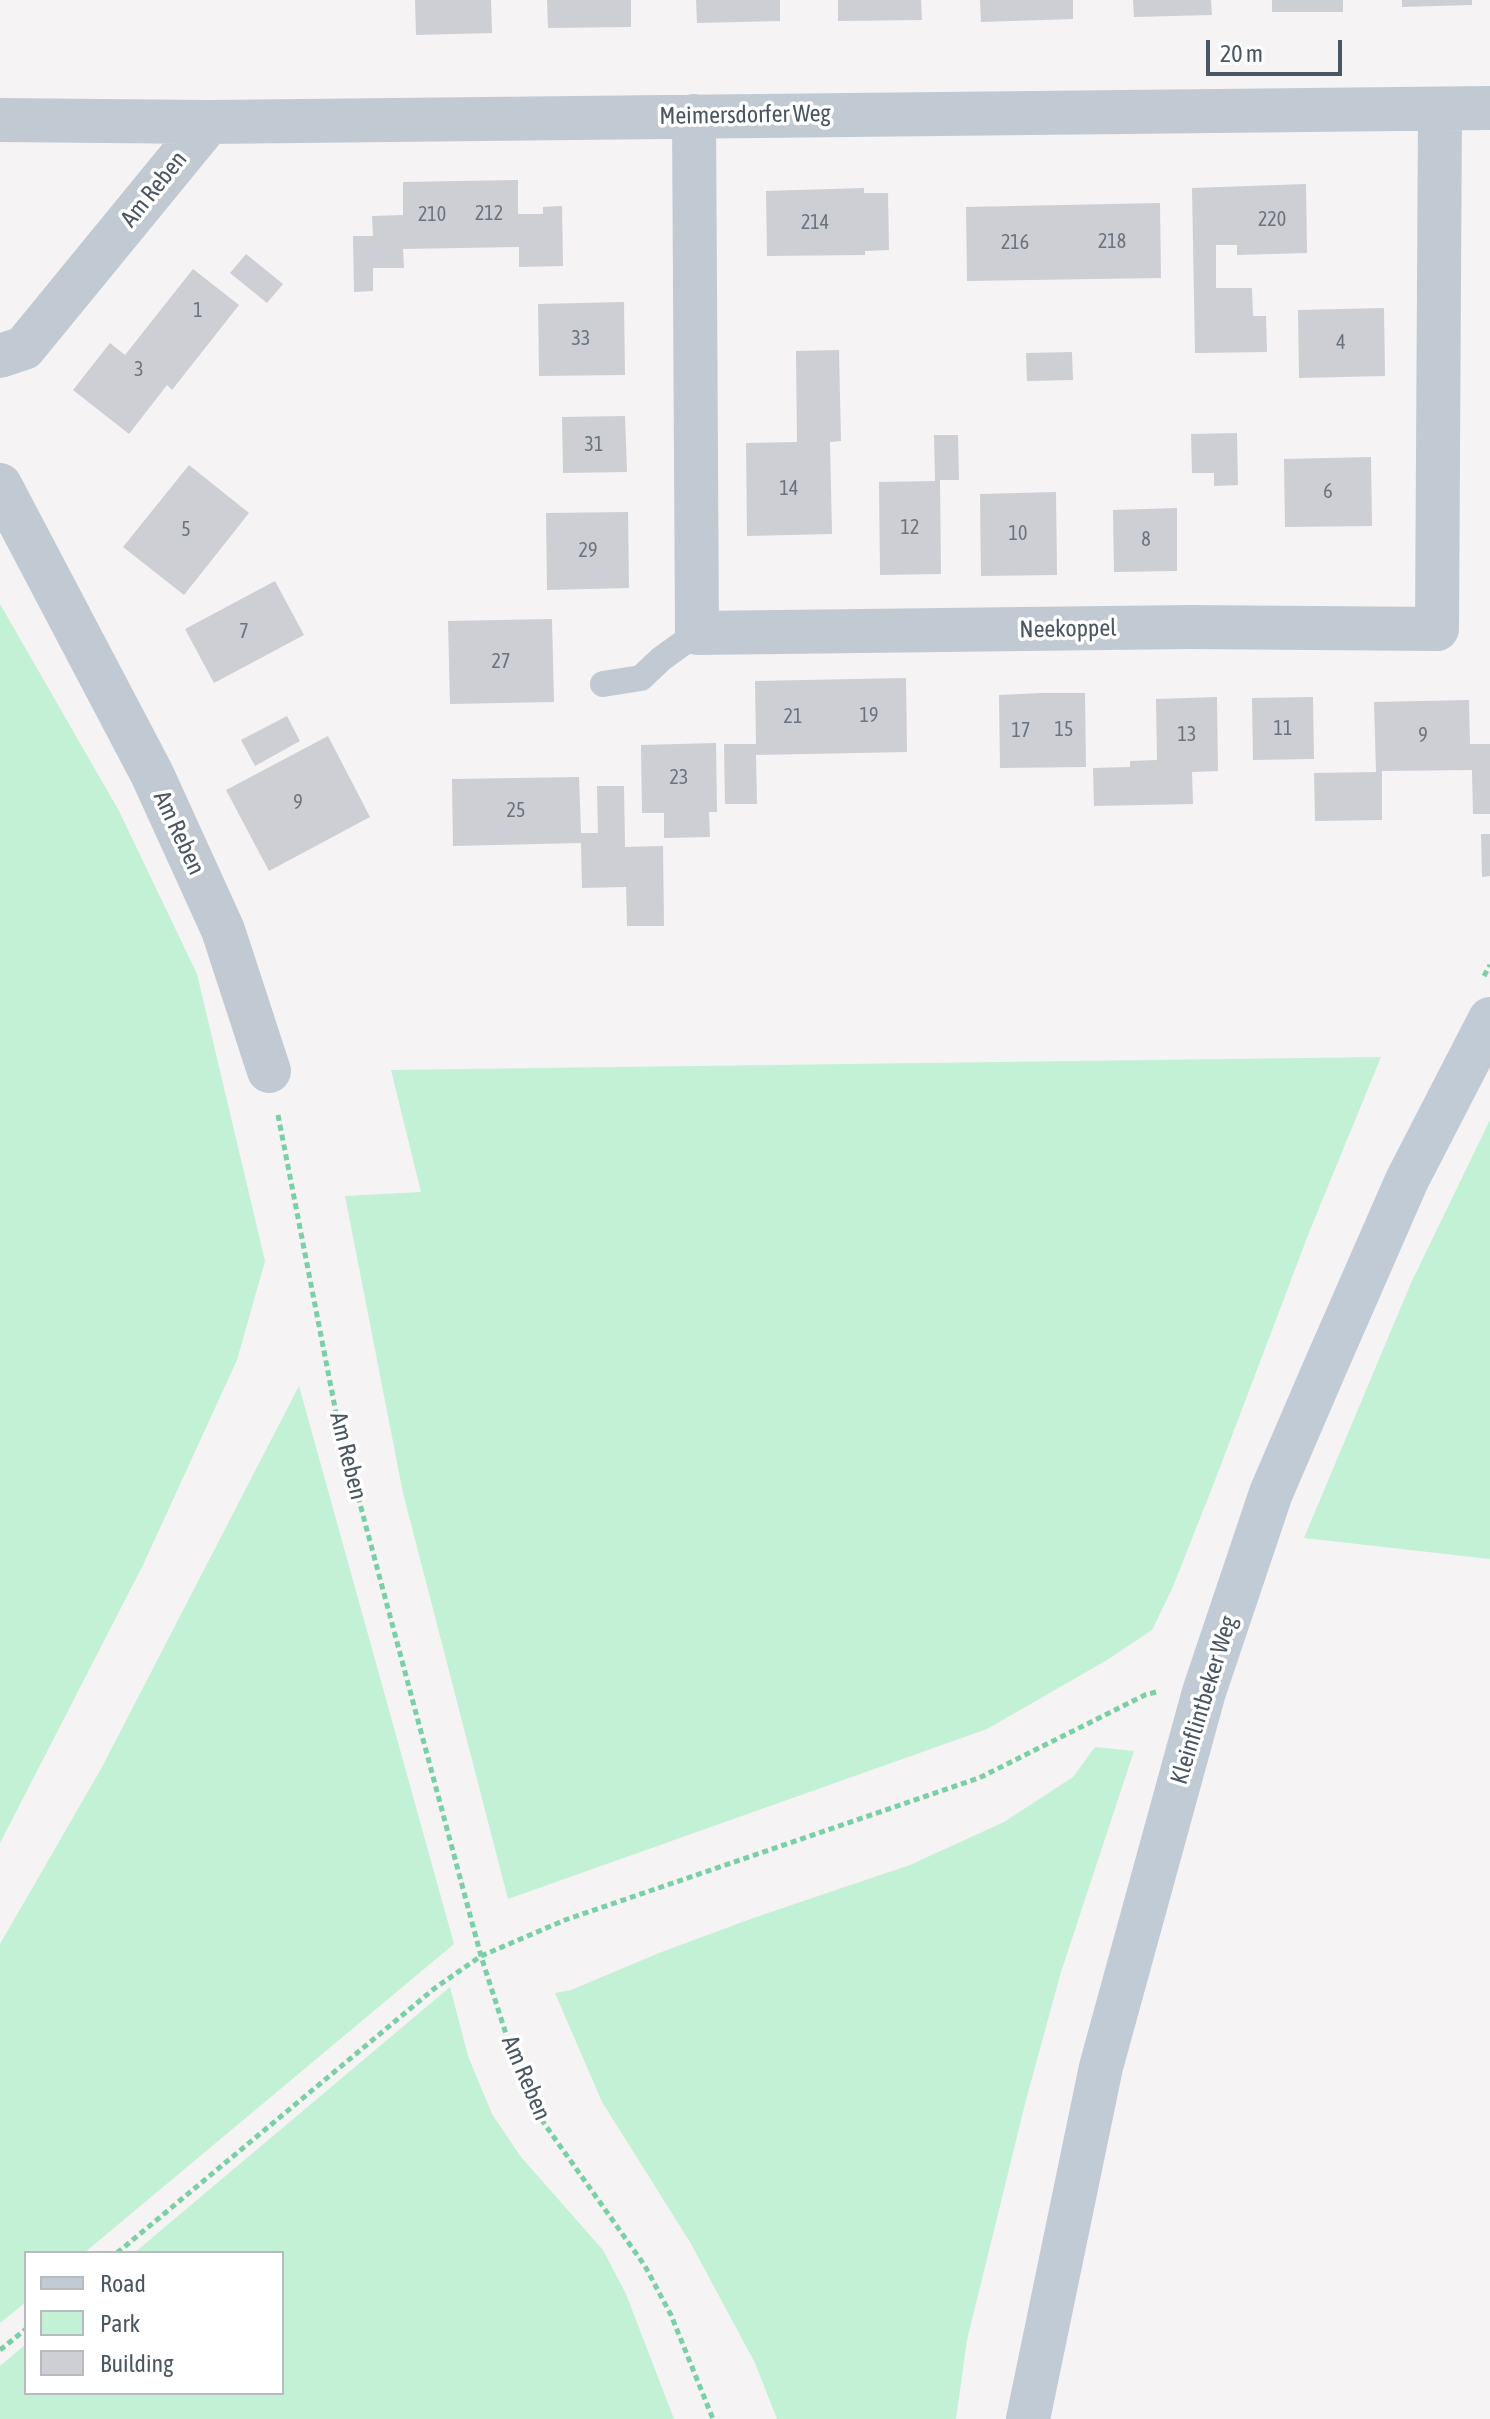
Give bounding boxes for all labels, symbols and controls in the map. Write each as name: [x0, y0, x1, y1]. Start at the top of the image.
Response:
scale bar: [1210, 24, 1346, 74]
text: 20 m: [1220, 40, 1263, 67]
street label: Meimersdorfer Weg: [659, 99, 831, 131]
street label: Am Reben: [115, 145, 193, 233]
house number: 212: [475, 202, 503, 226]
house number: 210: [418, 203, 446, 227]
house number: 220: [1258, 208, 1286, 232]
house number: 214: [801, 211, 829, 235]
house number: 218: [1098, 230, 1126, 254]
house number: 216: [1001, 231, 1029, 255]
house number: 1: [193, 299, 203, 323]
house number: 33: [572, 327, 590, 351]
house number: 4: [1336, 331, 1346, 355]
house number: 3: [134, 358, 144, 382]
house number: 31: [585, 433, 603, 457]
house number: 14: [780, 477, 798, 501]
house number: 6: [1323, 480, 1333, 504]
house number: 12: [901, 516, 919, 540]
house number: 5: [181, 518, 191, 542]
house number: 10: [1009, 522, 1027, 546]
house number: 8: [1141, 528, 1151, 552]
house number: 29: [579, 539, 597, 563]
street label: Neekoppel: [1019, 614, 1117, 644]
house number: 7: [239, 620, 249, 644]
house number: 27: [492, 650, 510, 674]
house number: 19: [860, 704, 878, 728]
house number: 21: [784, 705, 802, 729]
house number: 11: [1274, 717, 1292, 741]
house number: 15: [1055, 718, 1073, 742]
house number: 17: [1012, 719, 1030, 743]
house number: 13: [1178, 723, 1196, 747]
house number: 9: [1418, 724, 1428, 748]
house number: 23: [670, 766, 688, 790]
street label: Am Reben: [147, 787, 211, 879]
house number: 9: [293, 791, 303, 815]
house number: 25: [507, 799, 525, 823]
street label: Am Reben: [323, 1409, 373, 1503]
street label: Kleinflintbeker Weg: [1165, 1612, 1243, 1788]
street label: Am Reben: [495, 2031, 557, 2125]
legend: [24, 2251, 284, 2395]
text: Road: [100, 2270, 146, 2297]
text: Park: [100, 2310, 140, 2337]
text: Building: [100, 2350, 173, 2377]

